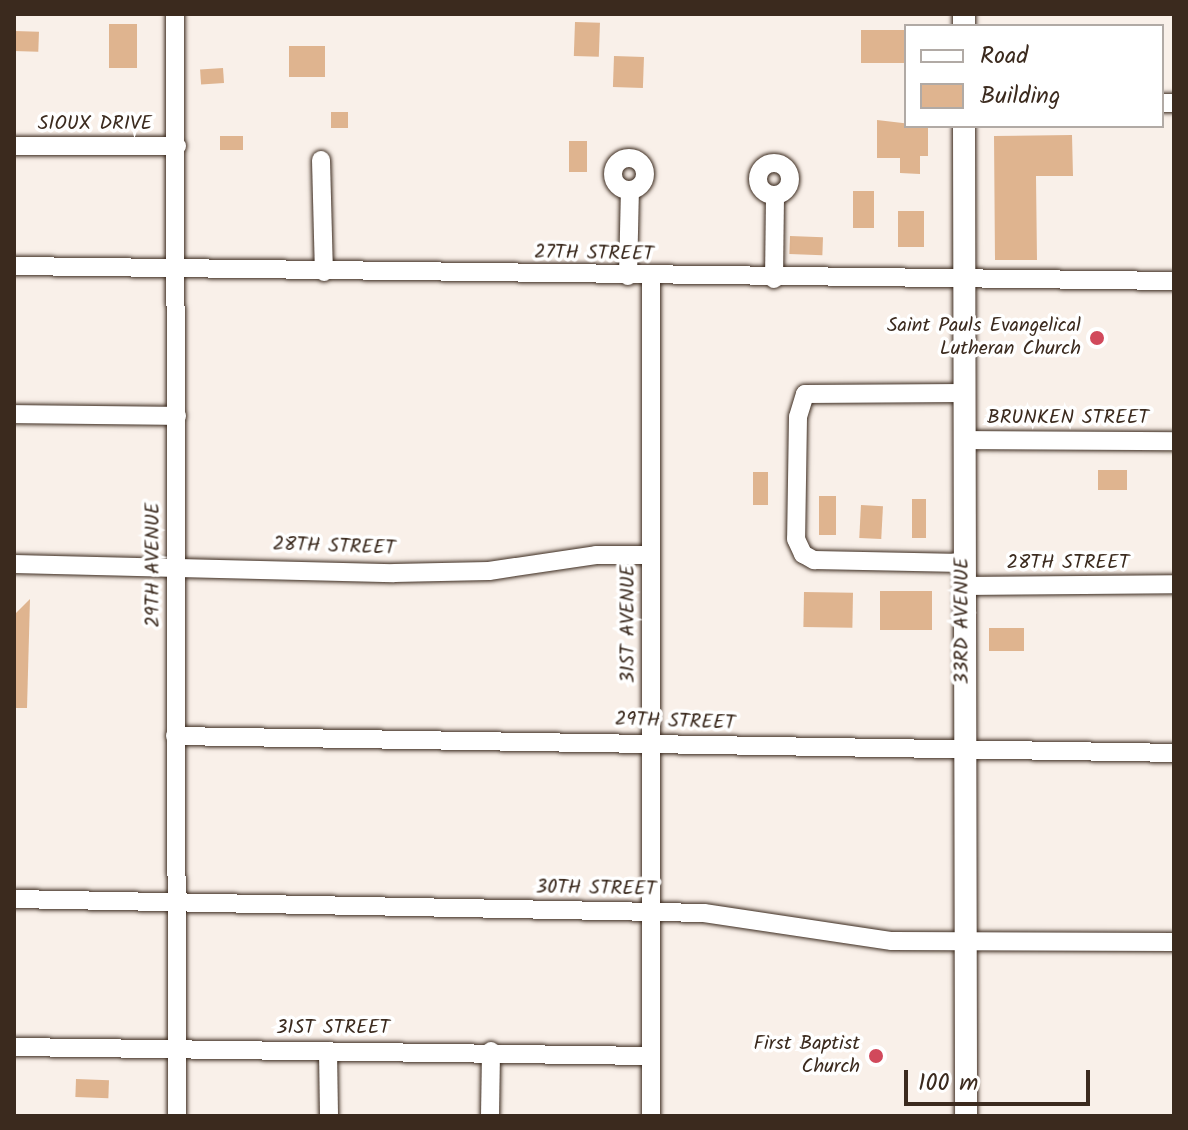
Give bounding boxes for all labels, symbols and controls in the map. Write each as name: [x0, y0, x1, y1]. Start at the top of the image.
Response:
legend: [904, 24, 1164, 128]
text: Road: [980, 37, 1028, 76]
text: Building: [980, 77, 1060, 116]
street label: SIOUX DRIVE: [38, 112, 152, 136]
street label: 27TH STREET: [534, 241, 654, 267]
place label: Saint Pauls Evangelical Lutheran Church: [887, 314, 1081, 361]
marker: Saint Pauls Evangelical Lutheran Church: [1088, 329, 1106, 347]
street label: BRUNKEN STREET: [987, 406, 1149, 430]
street label: 29TH AVENUE: [142, 502, 166, 628]
street label: 28TH STREET: [272, 533, 396, 561]
street label: 28TH STREET: [1007, 551, 1129, 575]
street label: 33RD AVENUE: [951, 557, 975, 685]
street label: 31ST AVENUE: [617, 565, 641, 683]
street label: 29TH STREET: [614, 708, 736, 736]
street label: 30TH STREET: [535, 876, 657, 902]
street label: 31ST STREET: [276, 1016, 390, 1040]
place label: First Baptist Church: [753, 1032, 860, 1079]
marker: First Baptist Church: [867, 1047, 885, 1065]
scale bar: [908, 1054, 1094, 1104]
text: 100 m: [918, 1064, 978, 1103]

